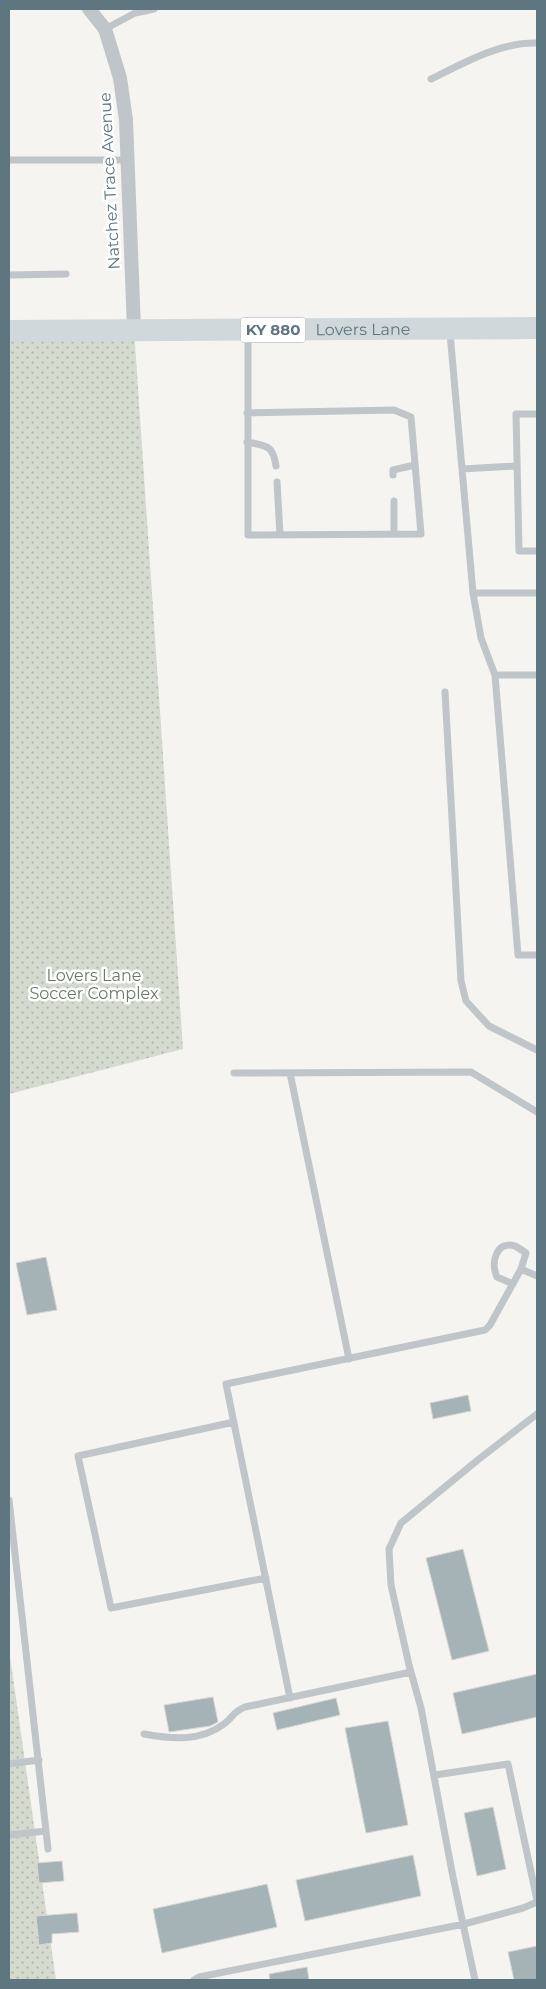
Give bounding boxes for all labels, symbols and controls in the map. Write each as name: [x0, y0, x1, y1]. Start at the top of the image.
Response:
street label: Natchez Trace Avenue: [95, 92, 124, 270]
road number: KY 880: [240, 318, 306, 342]
street label: Lovers Lane: [315, 320, 411, 339]
park label: Lovers Lane Soccer Complex: [30, 966, 159, 1003]

